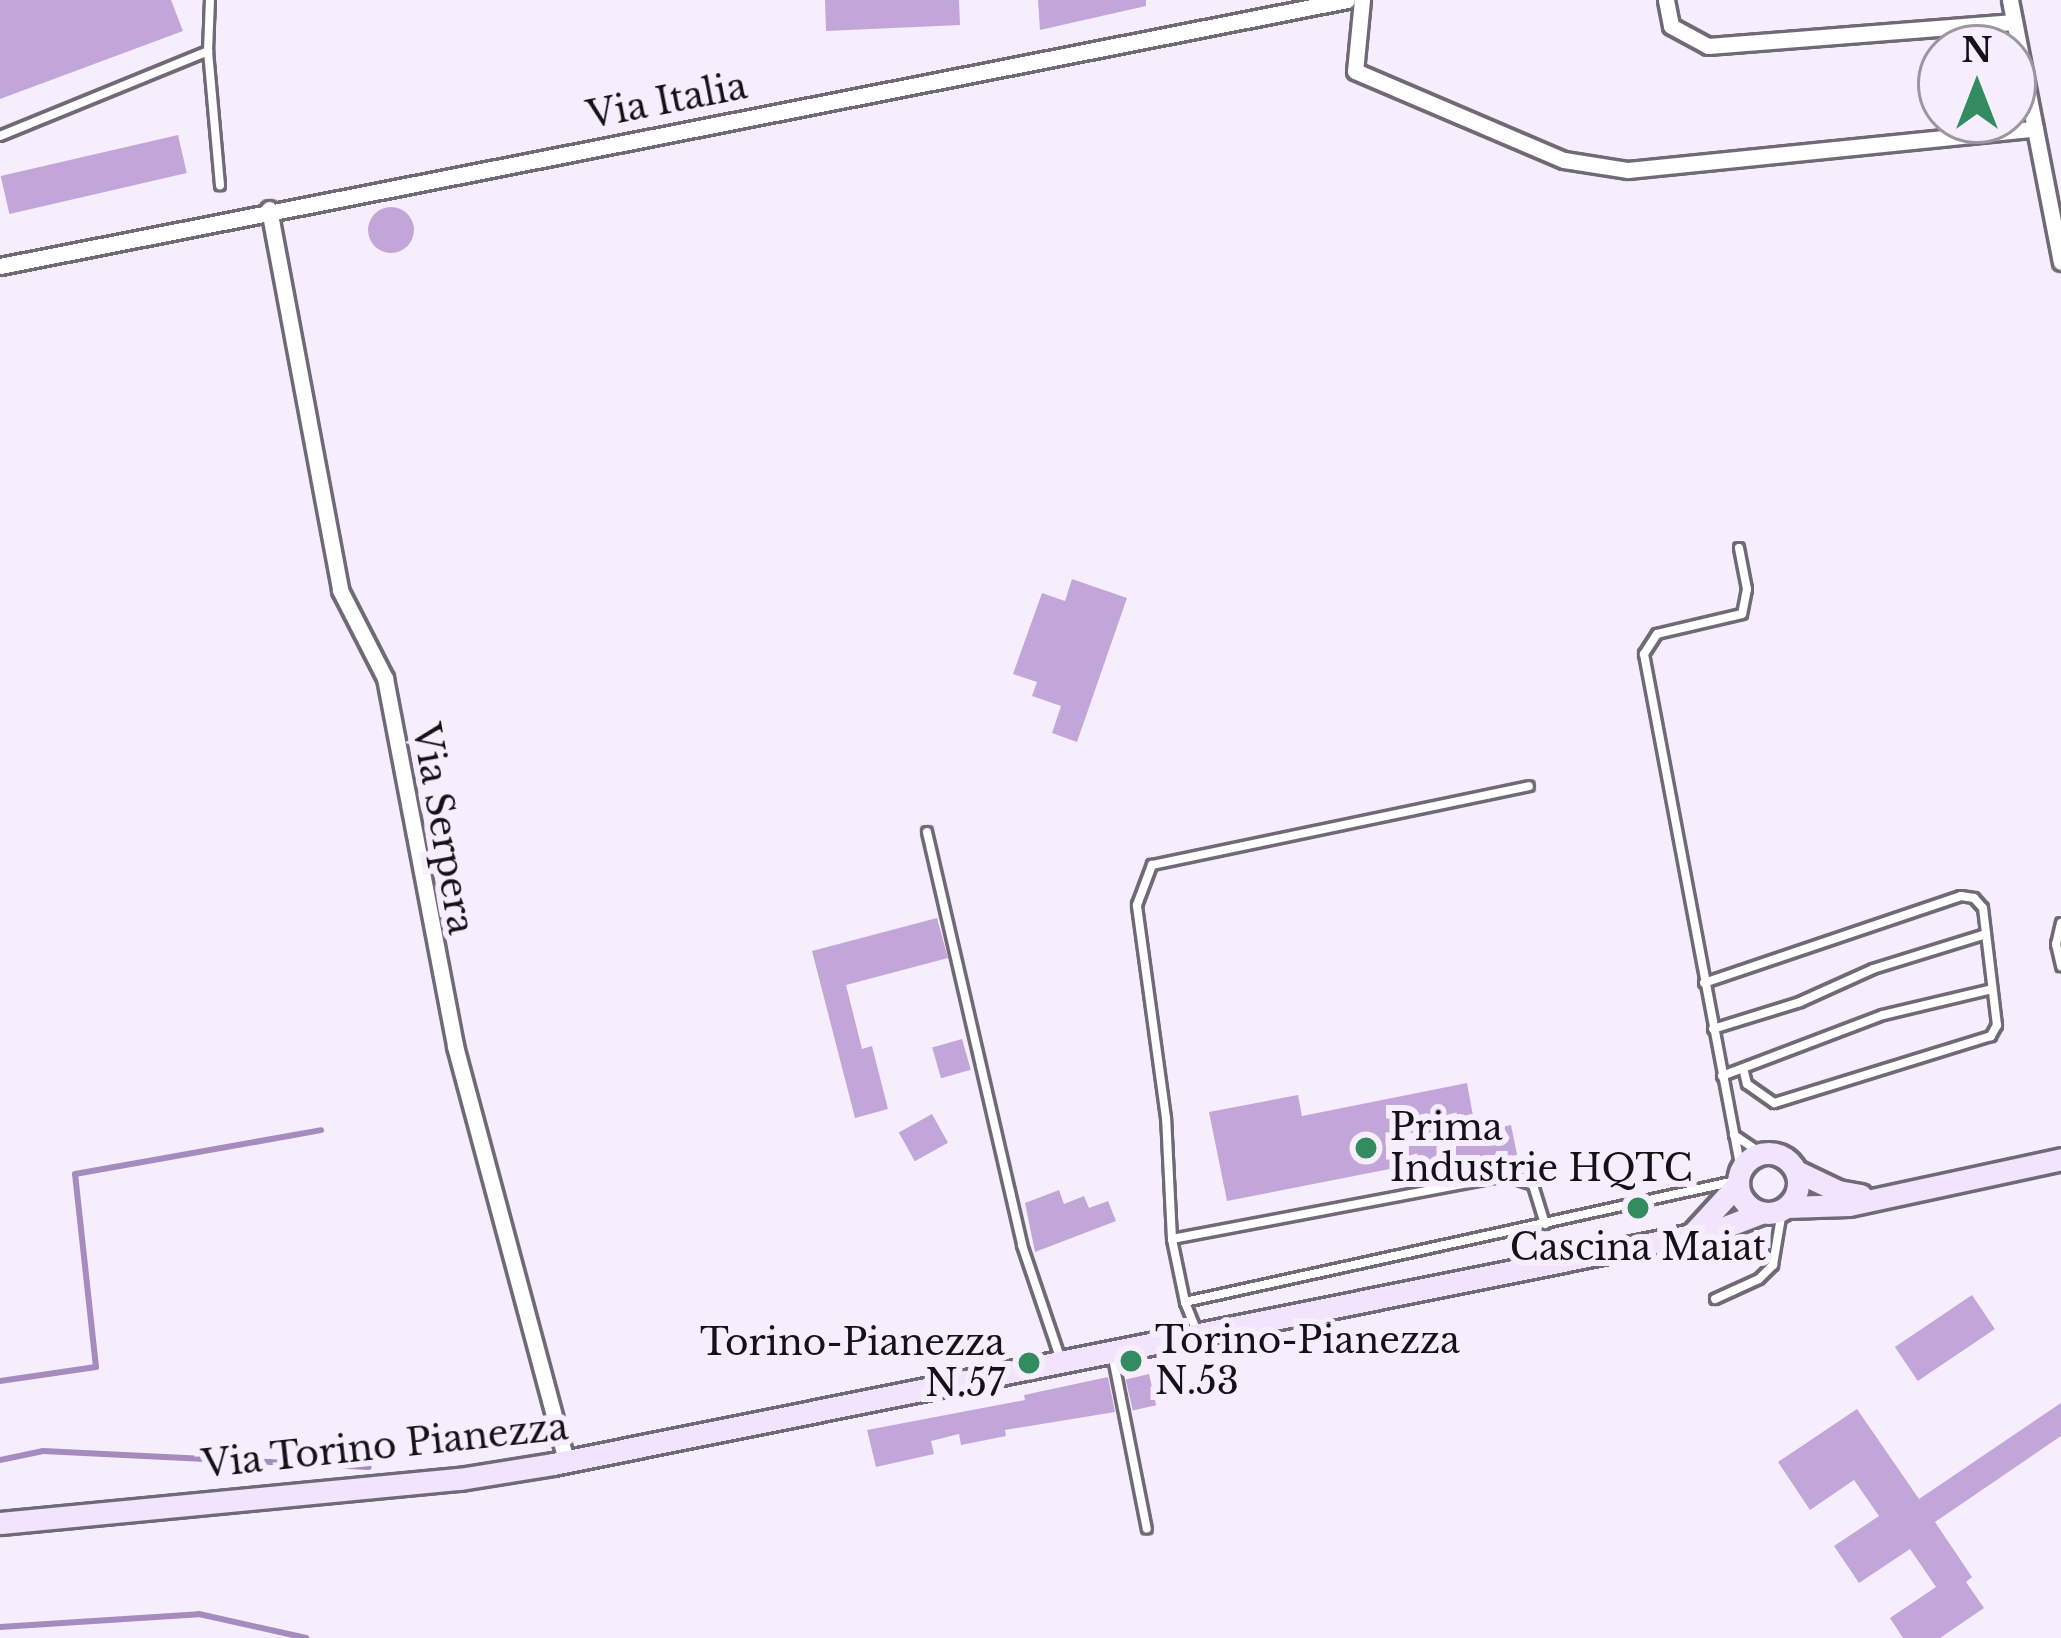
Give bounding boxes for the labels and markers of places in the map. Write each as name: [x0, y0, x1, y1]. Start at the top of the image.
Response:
place label: Prima Industrie HQTC: [1390, 1105, 1693, 1190]
marker: Prima Industrie HQTC: [1353, 1135, 1379, 1161]
marker: Cascina Maiat: [1625, 1195, 1651, 1221]
place label: Cascina Maiat: [1510, 1226, 1766, 1270]
place label: Torino-Pianezza N.53: [1155, 1318, 1460, 1403]
place label: Torino-Pianezza N.57: [700, 1320, 1005, 1405]
marker: Torino-Pianezza N.53: [1118, 1348, 1144, 1374]
marker: Torino-Pianezza N.57: [1016, 1350, 1042, 1376]

